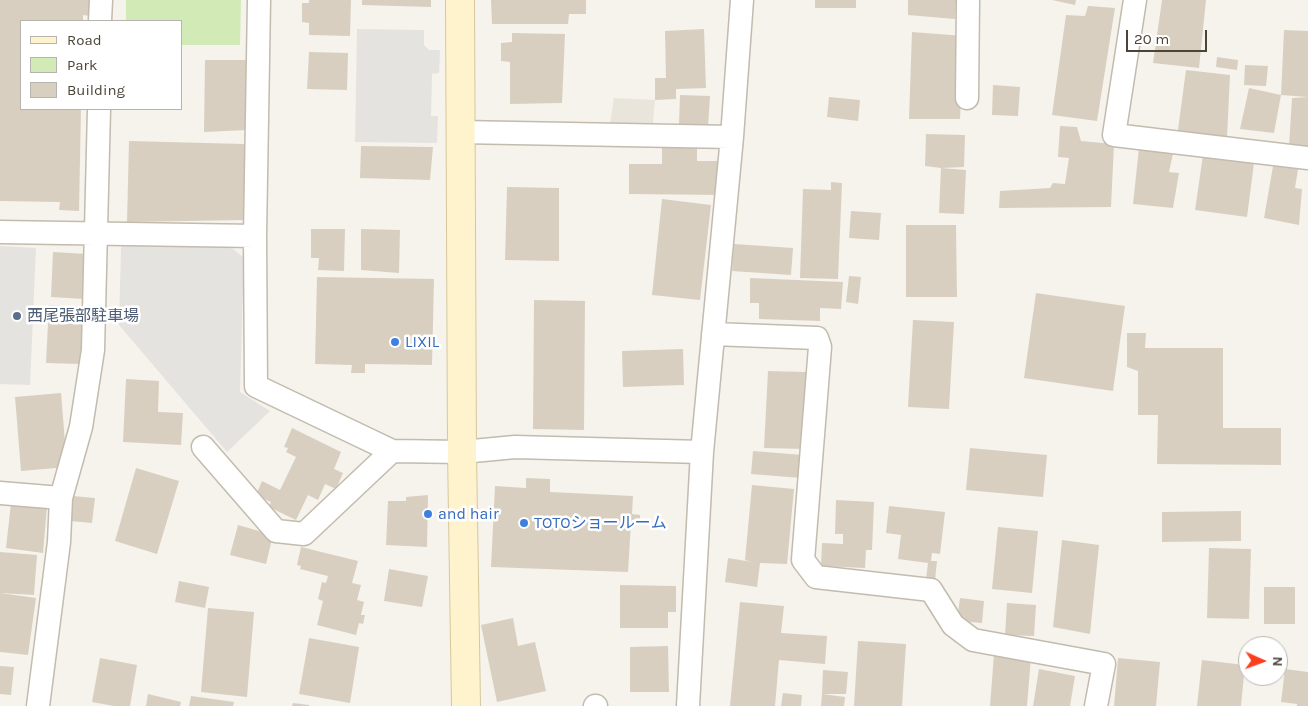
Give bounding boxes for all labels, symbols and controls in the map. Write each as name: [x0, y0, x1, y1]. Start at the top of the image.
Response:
legend: [20, 20, 182, 110]
scale bar: [1128, 20, 1209, 52]
text: 20 m: [1134, 30, 1169, 48]
text: Road: [67, 31, 102, 49]
text: Park: [67, 56, 97, 74]
text: Building: [67, 81, 125, 99]
place label: 西尾張部駐車場: [27, 306, 139, 326]
marker: 西尾張部駐車場: [11, 310, 23, 322]
place label: LIXIL: [405, 332, 439, 352]
marker: LIXIL: [389, 336, 401, 348]
place label: and hair: [438, 504, 499, 524]
marker: and hair: [422, 508, 434, 520]
place label: TOTOショールーム: [534, 513, 667, 533]
marker: TOTOショールーム: [518, 517, 530, 529]
north arrow: [1238, 636, 1288, 686]
text: N: [1269, 656, 1286, 667]

